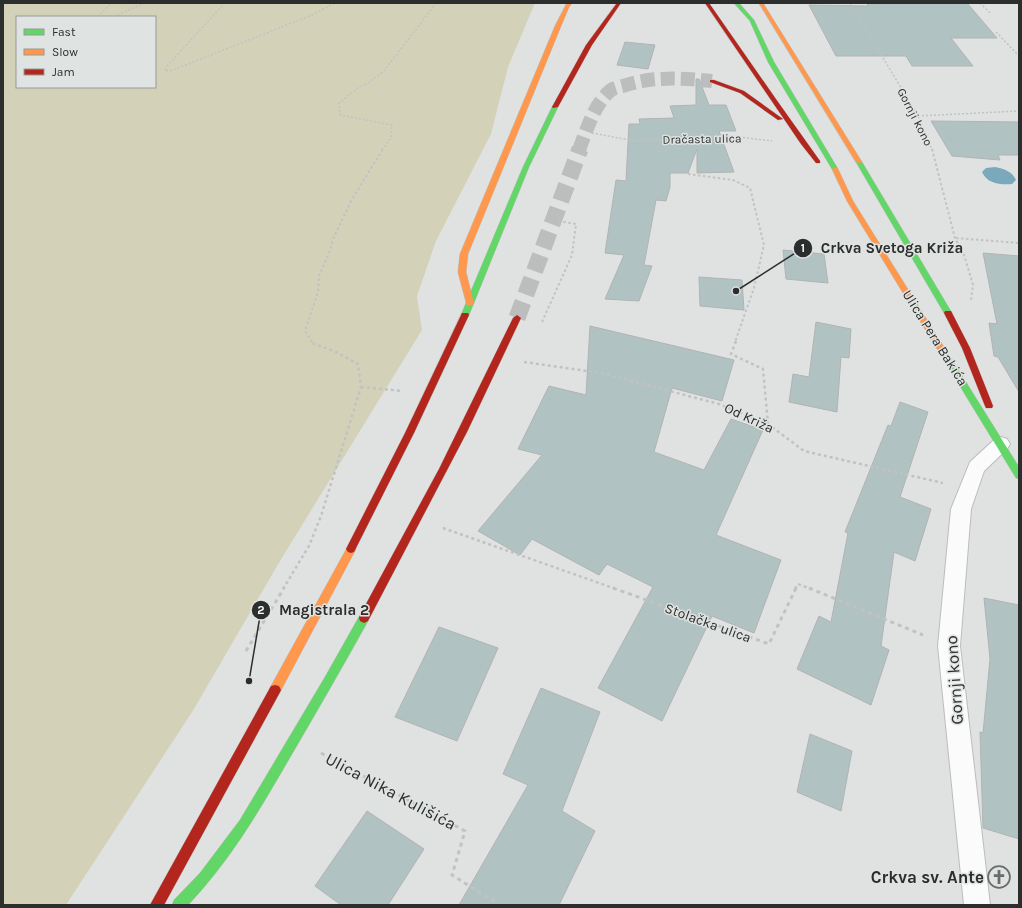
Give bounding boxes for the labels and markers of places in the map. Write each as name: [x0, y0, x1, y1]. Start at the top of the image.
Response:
callout: Crkva Svetoga Križa: [793, 234, 971, 261]
callout: Magistrala 2: [251, 596, 378, 623]
church icon: Crkva sv. Ante: [986, 864, 1012, 890]
place label: Crkva sv. Ante: [871, 867, 984, 887]

